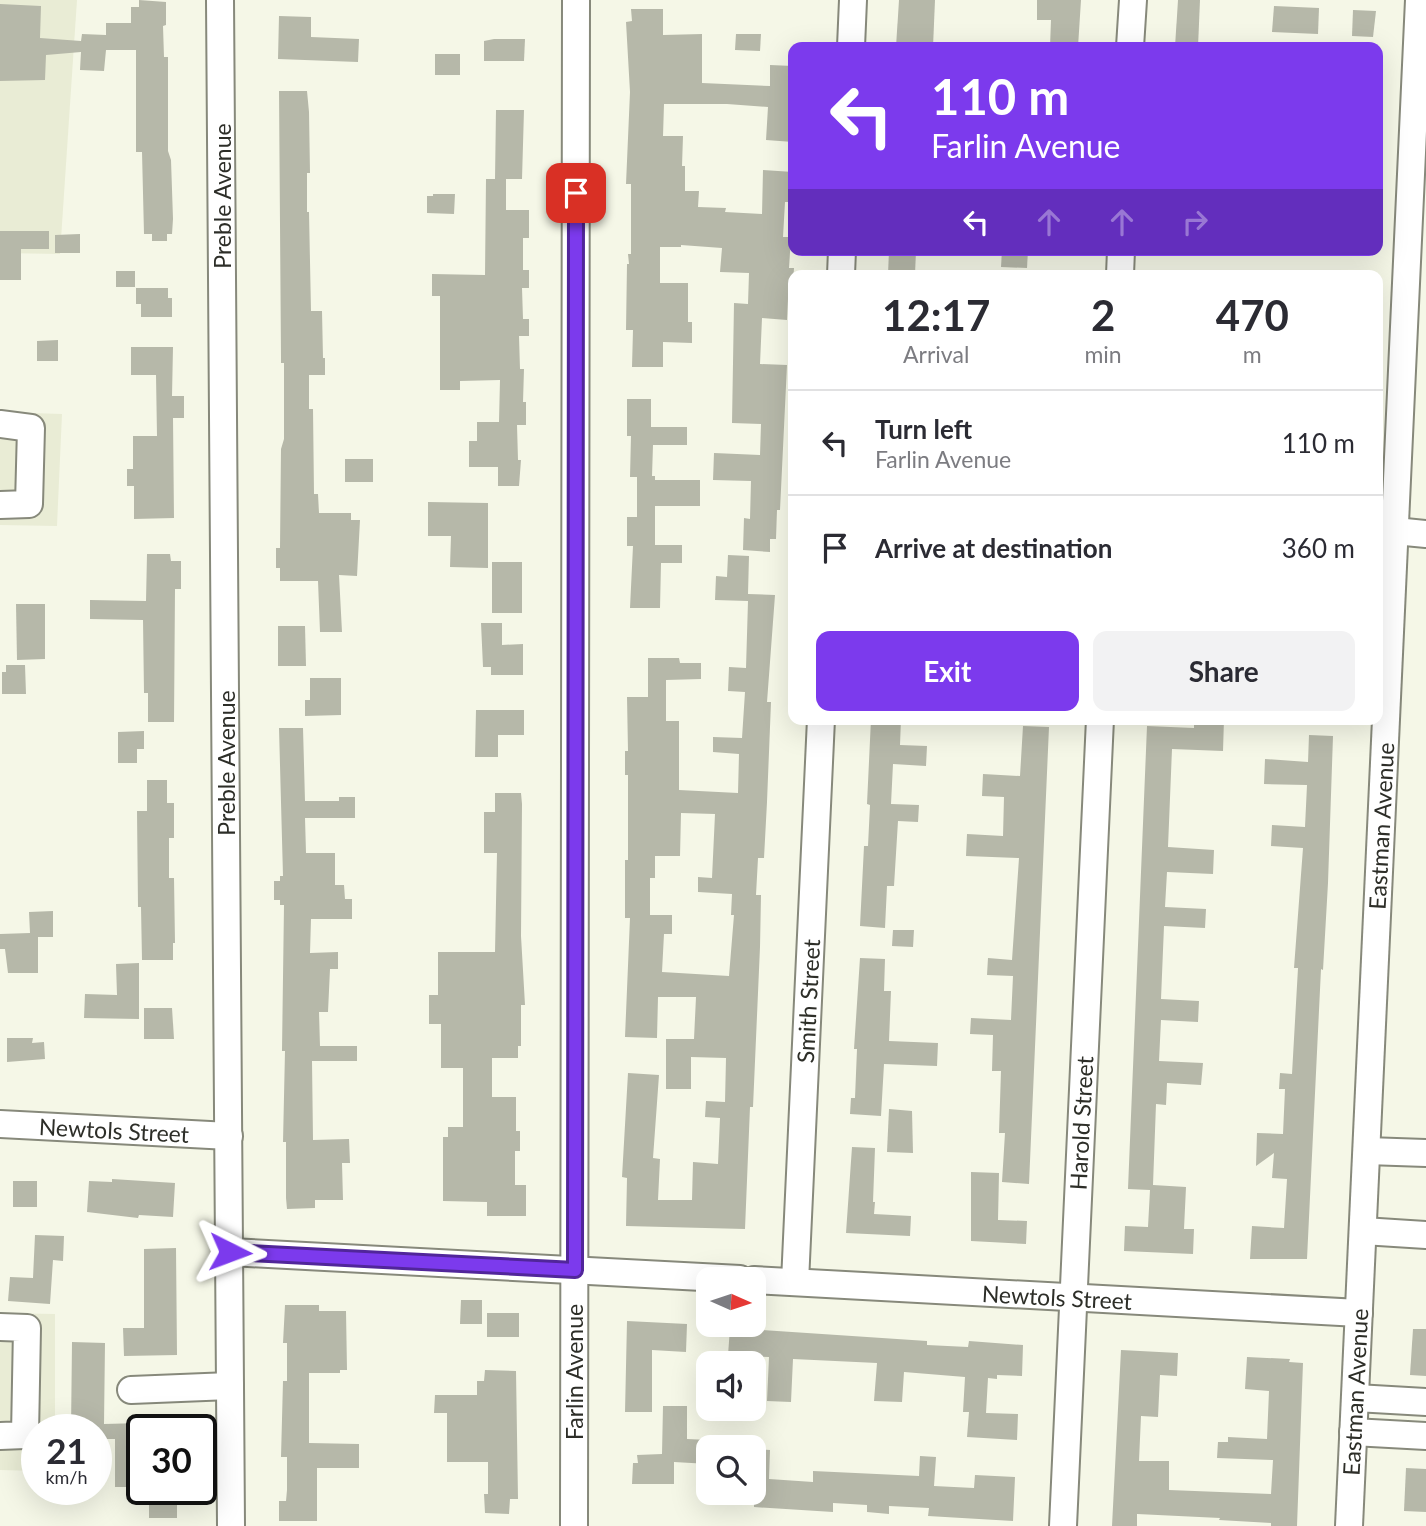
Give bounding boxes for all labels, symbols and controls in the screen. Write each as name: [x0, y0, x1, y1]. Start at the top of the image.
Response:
text: 110 m: [931, 67, 1069, 125]
icon: left: [816, 70, 907, 161]
street label: Preble Avenue: [208, 123, 236, 269]
text: Farlin Avenue: [931, 126, 1121, 165]
pin: [546, 163, 606, 223]
icon: arrive: [557, 174, 595, 212]
icon: left: [957, 203, 995, 241]
icon: ahead: [1030, 203, 1068, 241]
icon: ahead: [1103, 203, 1141, 241]
icon: right: [1176, 203, 1214, 241]
text: 12:17: [882, 290, 990, 340]
text: 2: [1091, 290, 1115, 340]
text: 470: [1216, 290, 1289, 340]
text: Arrival: [903, 340, 969, 368]
text: min: [1084, 340, 1122, 368]
text: m: [1243, 340, 1262, 368]
text: Turn left: [875, 413, 972, 445]
icon: left: [816, 424, 854, 462]
text: 110 m: [1282, 427, 1355, 459]
text: Farlin Avenue: [875, 445, 1011, 473]
icon: arrive: [816, 529, 854, 567]
text: Arrive at destination: [875, 532, 1112, 564]
text: 360 m: [1282, 532, 1355, 564]
button: Exit: [816, 631, 1079, 711]
button: Share: [1093, 631, 1355, 711]
street label: Preble Avenue: [212, 690, 240, 836]
street label: Eastman Avenue: [1363, 742, 1399, 910]
street label: Smith Street: [791, 938, 825, 1064]
street label: Harold Street: [1064, 1054, 1099, 1191]
street label: Newtols Street: [38, 1112, 191, 1148]
position arrow: [193, 1215, 267, 1289]
north arrow: [696, 1267, 766, 1337]
map controls: [696, 1267, 766, 1505]
street label: Newtols Street: [981, 1279, 1134, 1315]
street label: Farlin Avenue: [560, 1304, 588, 1440]
street label: Eastman Avenue: [1337, 1308, 1373, 1476]
button: sound: [696, 1351, 766, 1421]
speed limit sign: 30: [126, 1414, 217, 1505]
text: 21: [46, 1429, 87, 1471]
button: search: [696, 1435, 766, 1505]
text: km/h: [45, 1466, 88, 1488]

